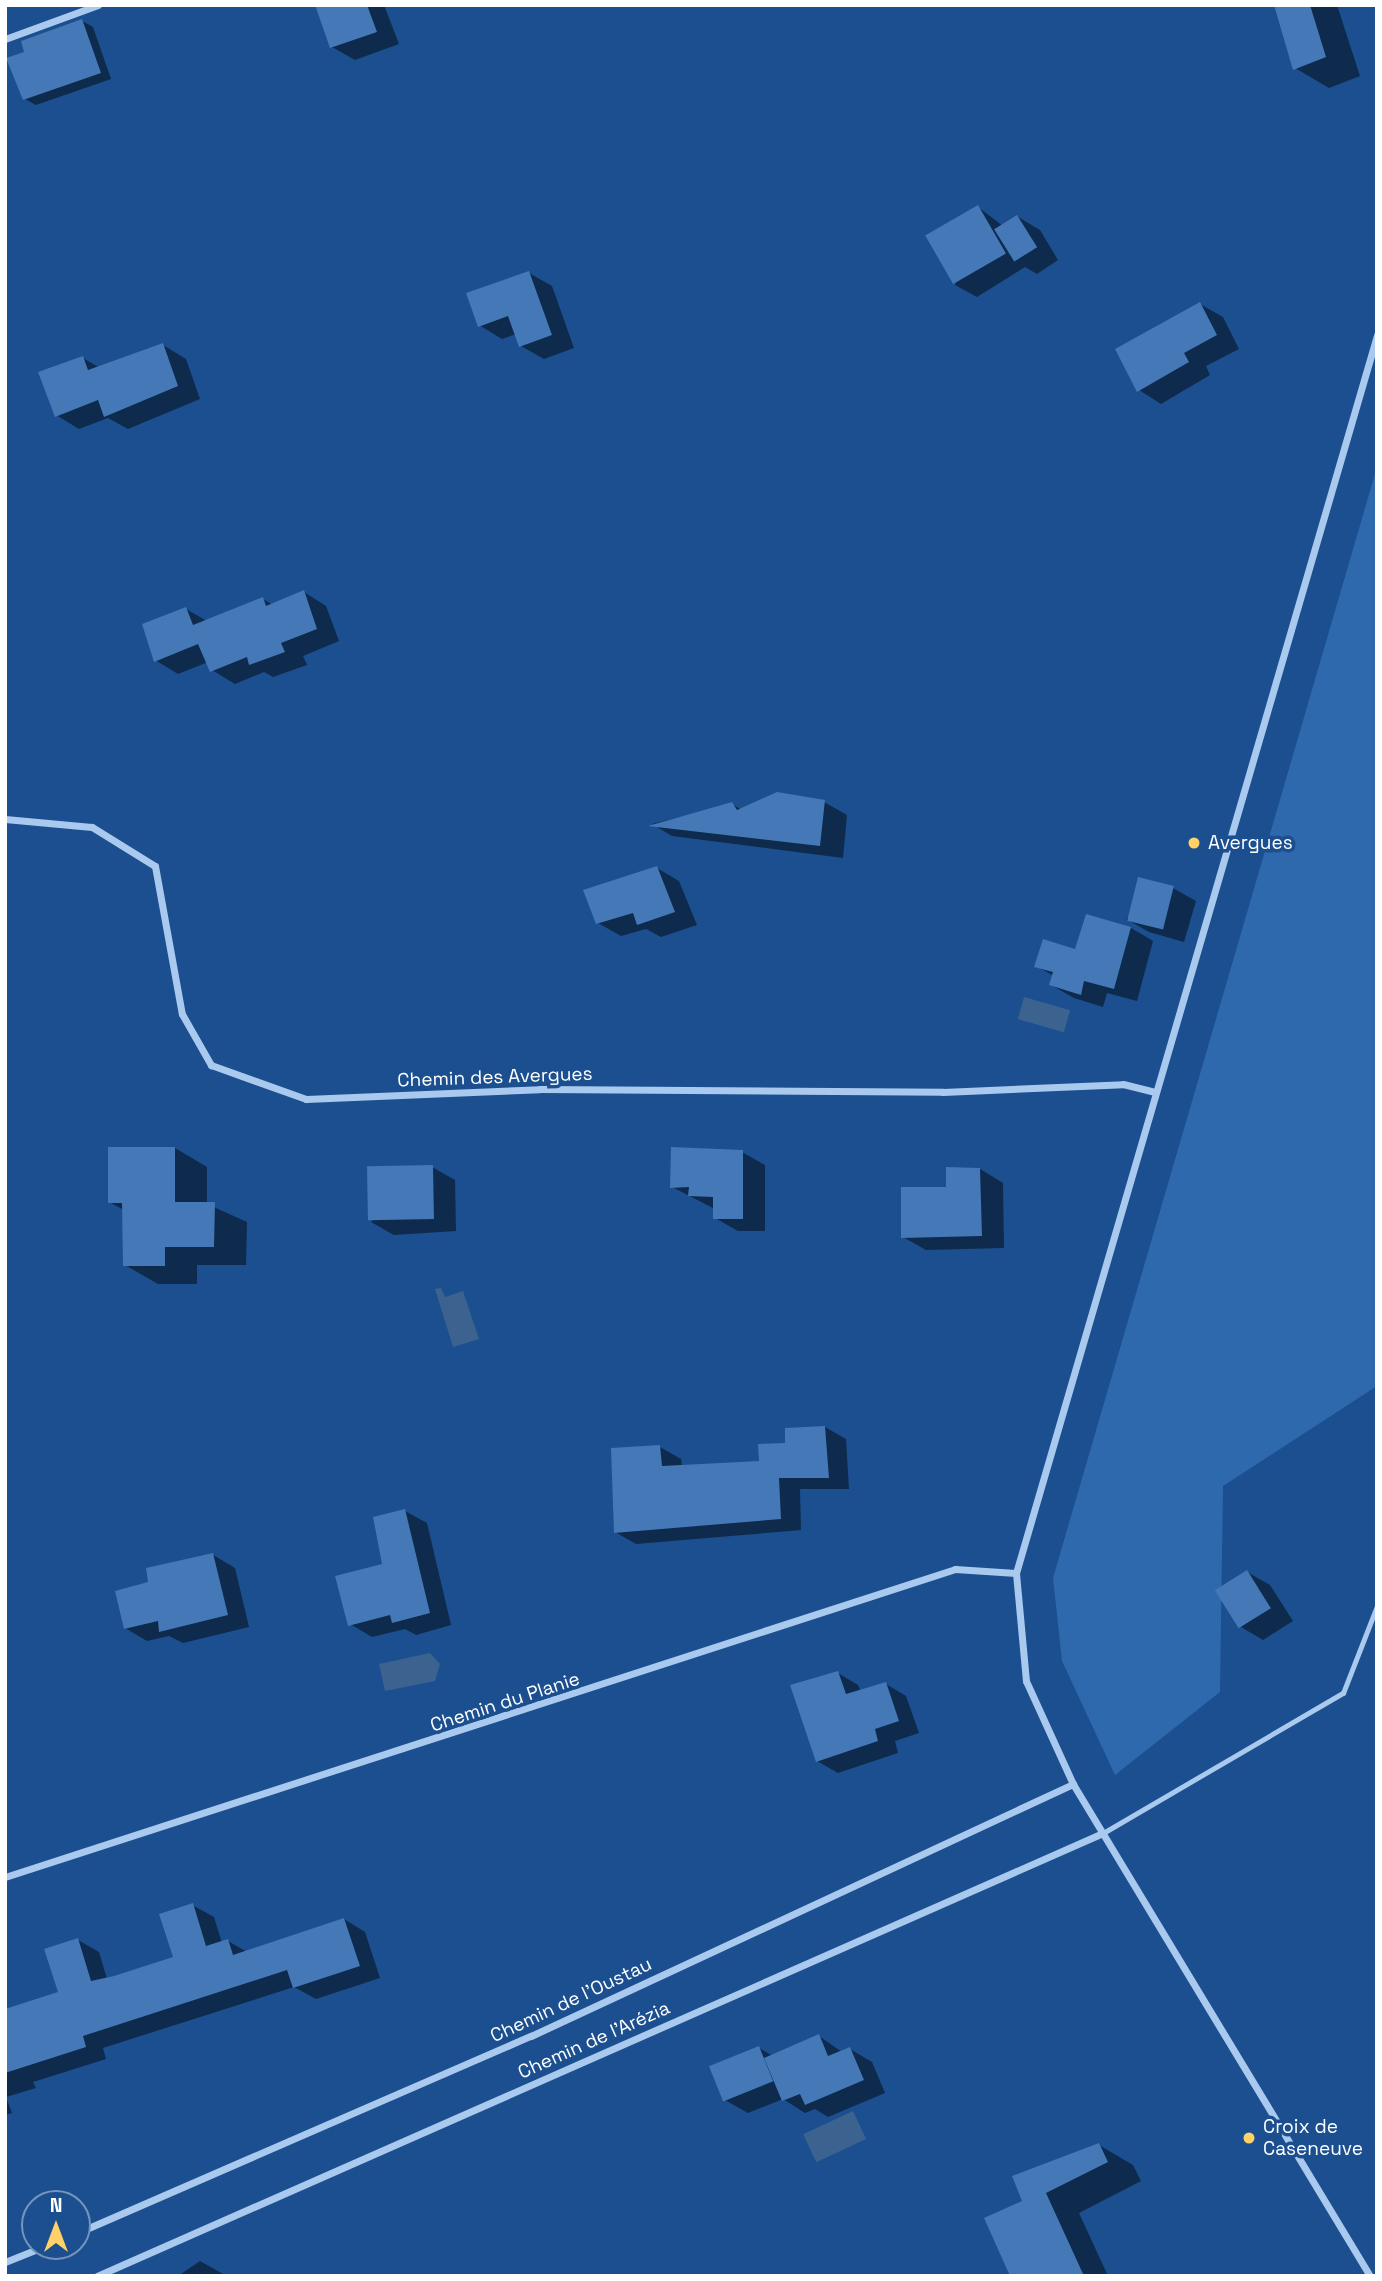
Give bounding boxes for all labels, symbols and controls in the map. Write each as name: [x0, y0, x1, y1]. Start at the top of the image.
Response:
place label: Avergues: [1208, 832, 1293, 854]
marker: Avergues: [1186, 835, 1202, 851]
street label: Chemin des Avergues: [397, 1062, 593, 1092]
street label: Chemin du Planie: [427, 1667, 583, 1737]
street label: Chemin de l'Oustau: [487, 1953, 655, 2047]
street label: Chemin de l'Arézia: [514, 1996, 674, 2084]
place label: Croix de Caseneuve: [1263, 2116, 1363, 2160]
marker: Croix de Caseneuve: [1241, 2130, 1257, 2146]
north arrow: [21, 2190, 91, 2260]
text: N: [50, 2193, 62, 2218]

